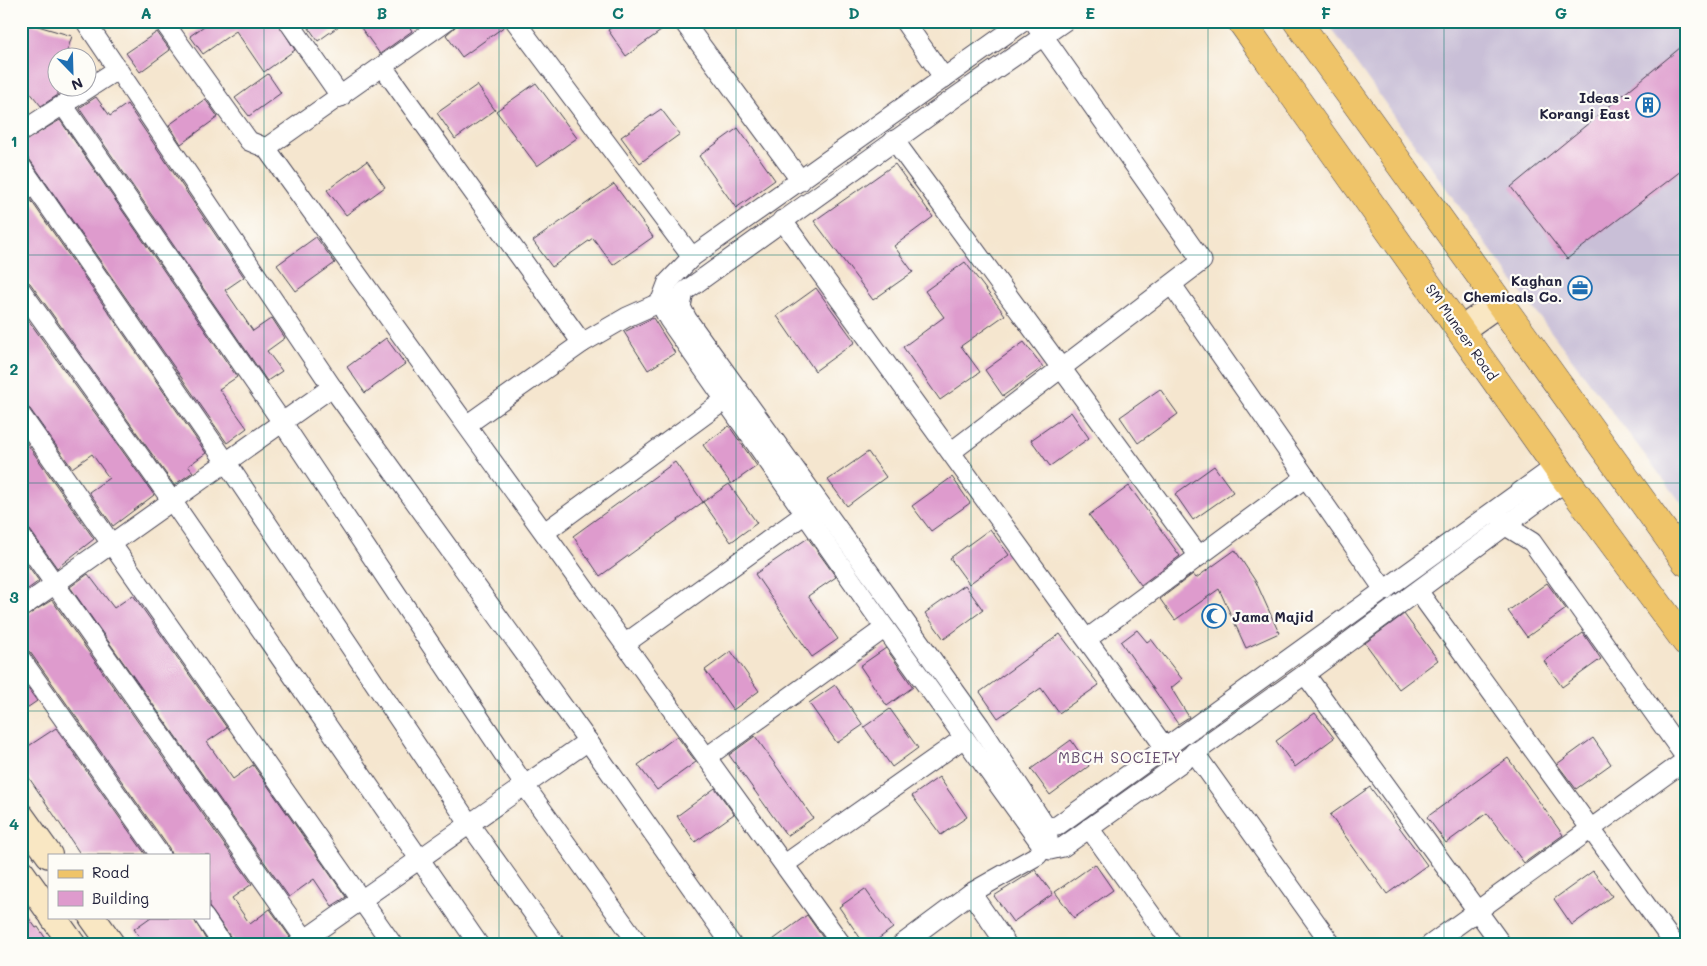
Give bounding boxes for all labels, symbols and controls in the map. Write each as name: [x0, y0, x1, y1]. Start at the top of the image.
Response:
text: A: [140, 2, 152, 23]
text: B: [377, 2, 387, 23]
text: C: [612, 2, 624, 23]
text: D: [848, 2, 860, 23]
text: E: [1085, 2, 1095, 23]
text: F: [1321, 2, 1331, 23]
text: G: [1555, 2, 1567, 23]
north arrow: [48, 48, 98, 98]
text: N: [69, 74, 86, 95]
place label: Ideas - Korangi East: [1539, 88, 1630, 123]
building icon: Ideas - Korangi East: [1635, 92, 1661, 118]
text: 1: [10, 130, 18, 151]
place label: Kaghan Chemicals Co.: [1463, 271, 1562, 306]
office icon: Kaghan Chemicals Co.: [1567, 275, 1593, 301]
street label: SM Muneer Road: [1422, 280, 1502, 384]
text: 2: [10, 358, 19, 379]
text: 3: [9, 586, 19, 607]
mosque icon: Jama Majid: [1201, 603, 1227, 629]
place label: Jama Majid: [1232, 607, 1313, 626]
district label: MBCH SOCIETY: [1058, 747, 1182, 767]
text: 4: [9, 813, 19, 834]
legend: [48, 854, 210, 918]
text: Road: [92, 862, 129, 882]
text: Building: [92, 888, 149, 908]

